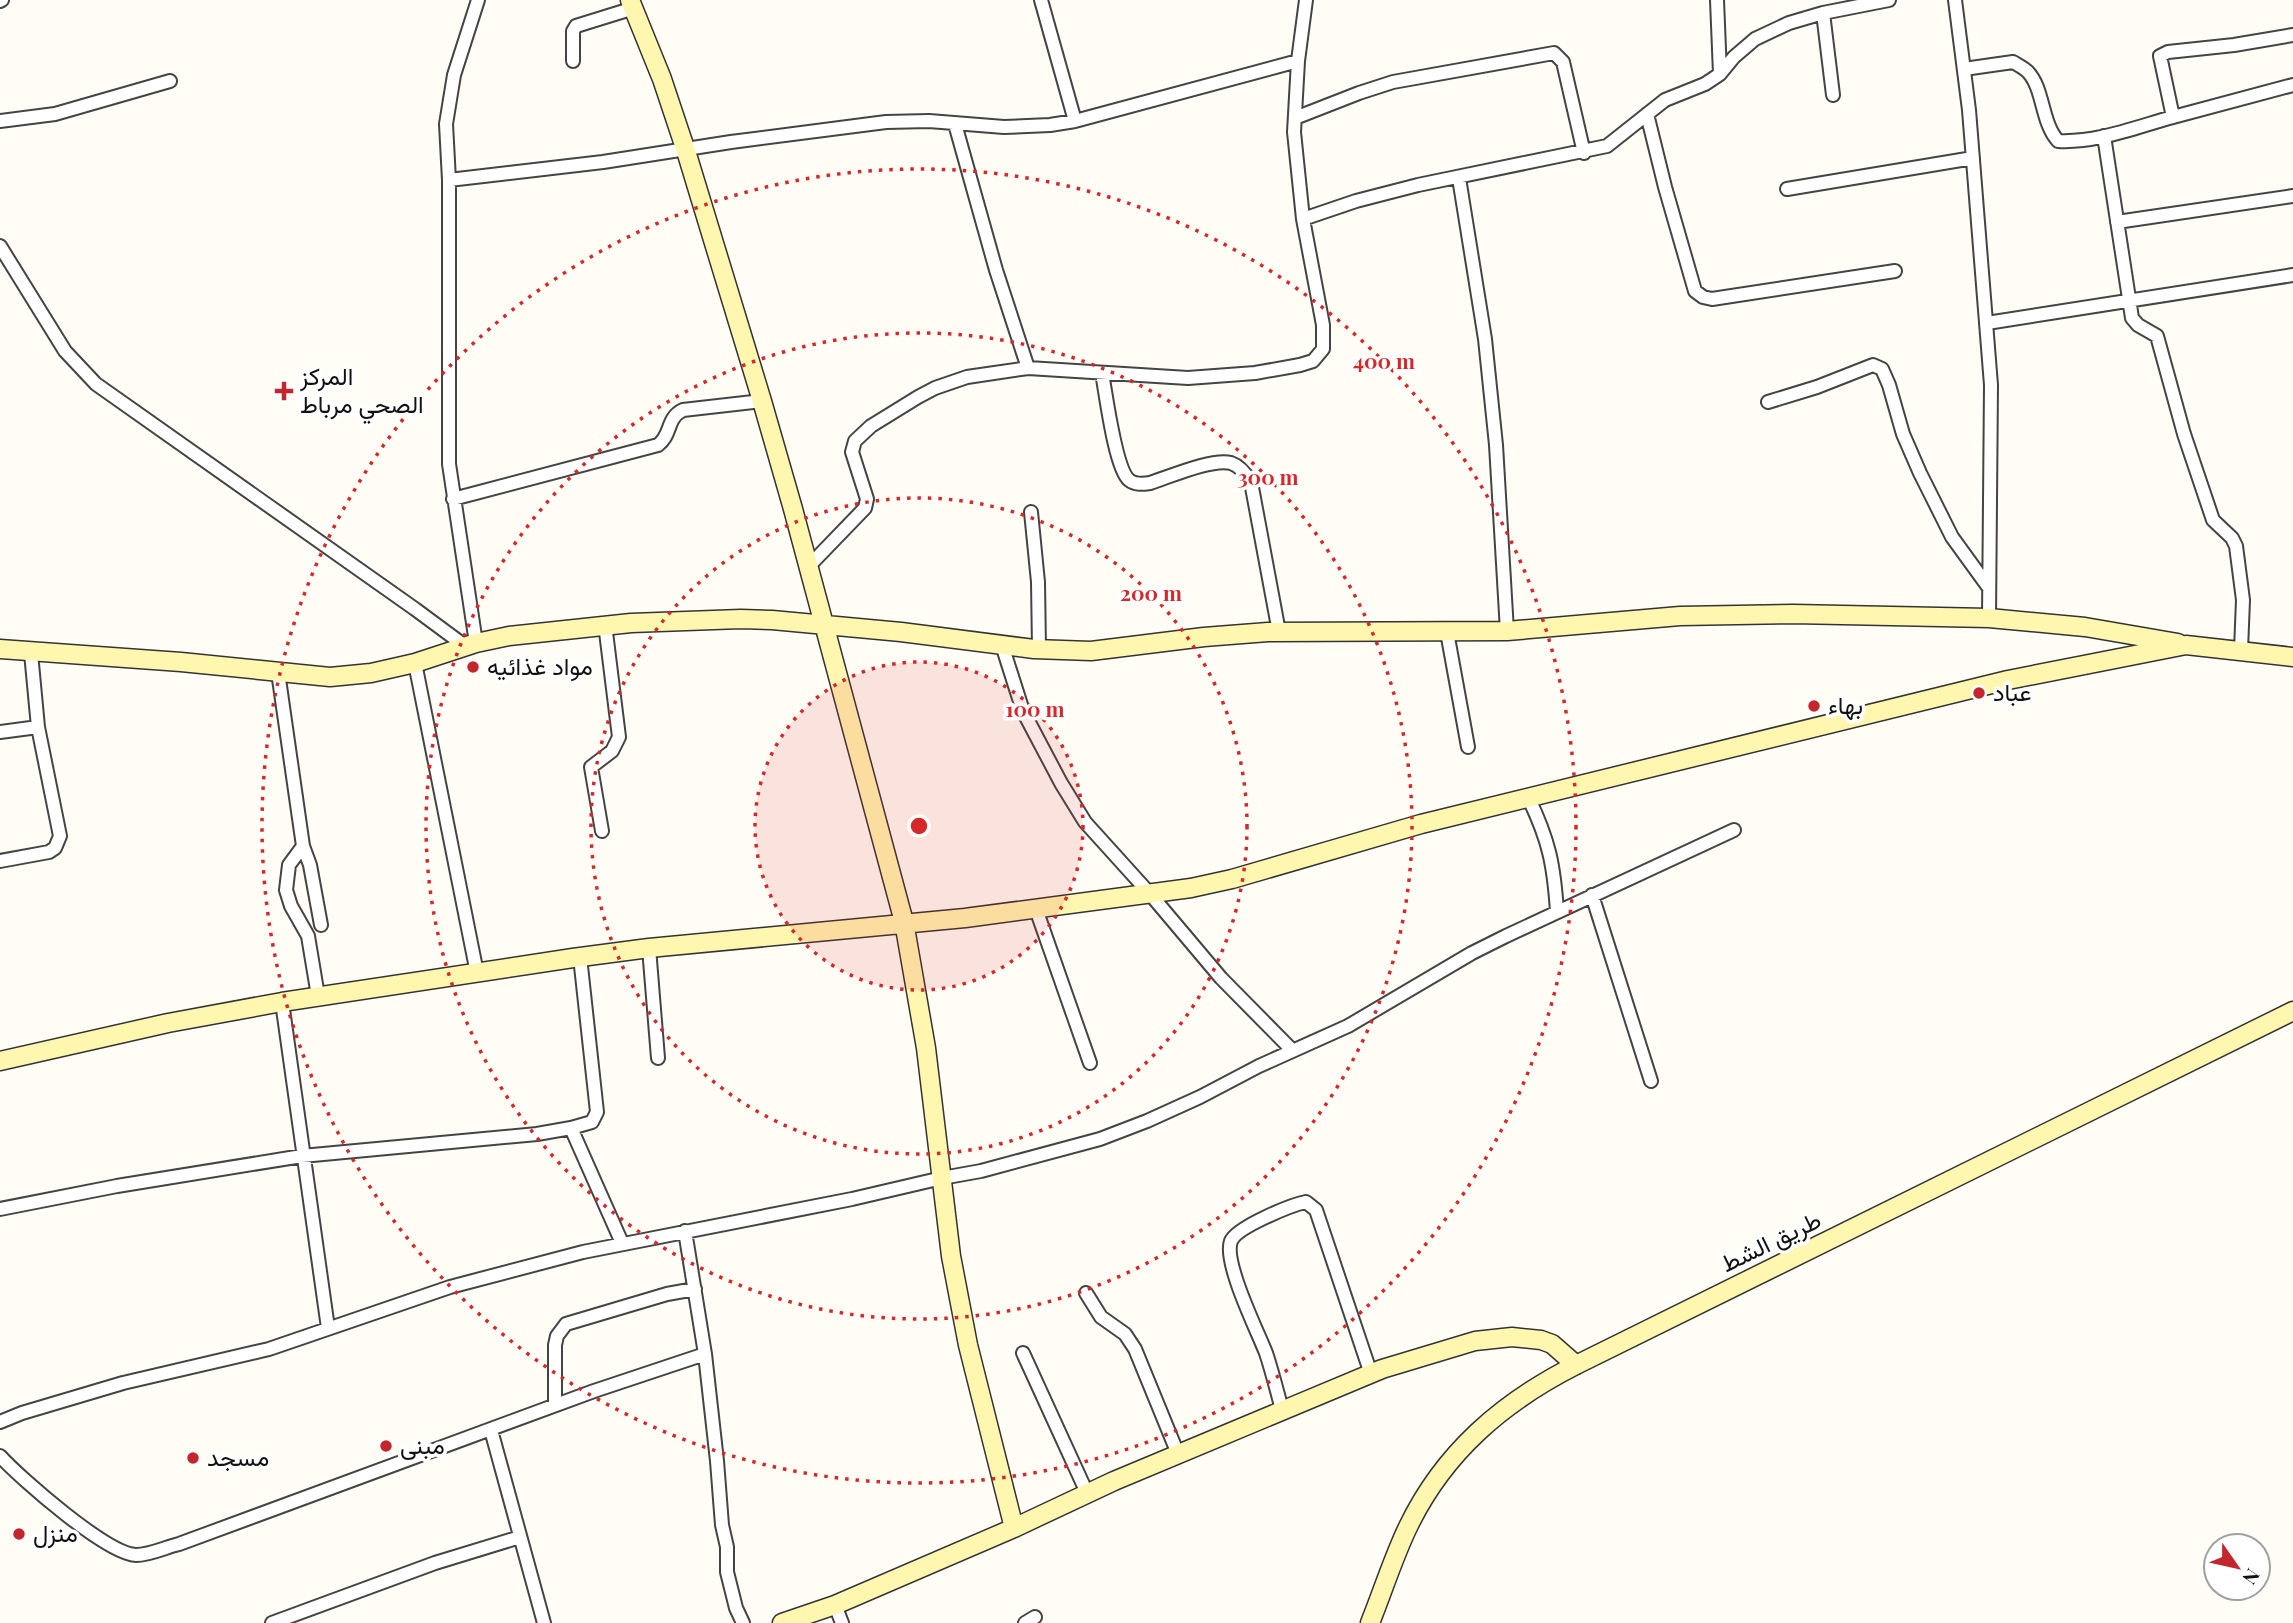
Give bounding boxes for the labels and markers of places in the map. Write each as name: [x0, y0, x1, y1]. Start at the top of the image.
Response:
place label: المركز الصحي مرباط: [299, 359, 424, 424]
marker: المركز الصحي مرباط: [274, 381, 294, 401]
place label: مواد غذائيه: [487, 649, 593, 682]
marker: مواد غذائيه: [465, 659, 481, 675]
place label: عباد: [1993, 675, 2032, 707]
marker: عباد: [1971, 685, 1987, 701]
place label: بهاء: [1828, 688, 1863, 721]
marker: بهاء: [1806, 698, 1822, 714]
centre of rings: [907, 814, 931, 838]
place label: مبنى: [400, 1428, 445, 1460]
marker: مبنى: [378, 1438, 394, 1454]
place label: مسجد: [207, 1440, 269, 1472]
marker: مسجد: [185, 1450, 201, 1466]
place label: منزل: [33, 1516, 78, 1549]
marker: منزل: [11, 1526, 27, 1542]

